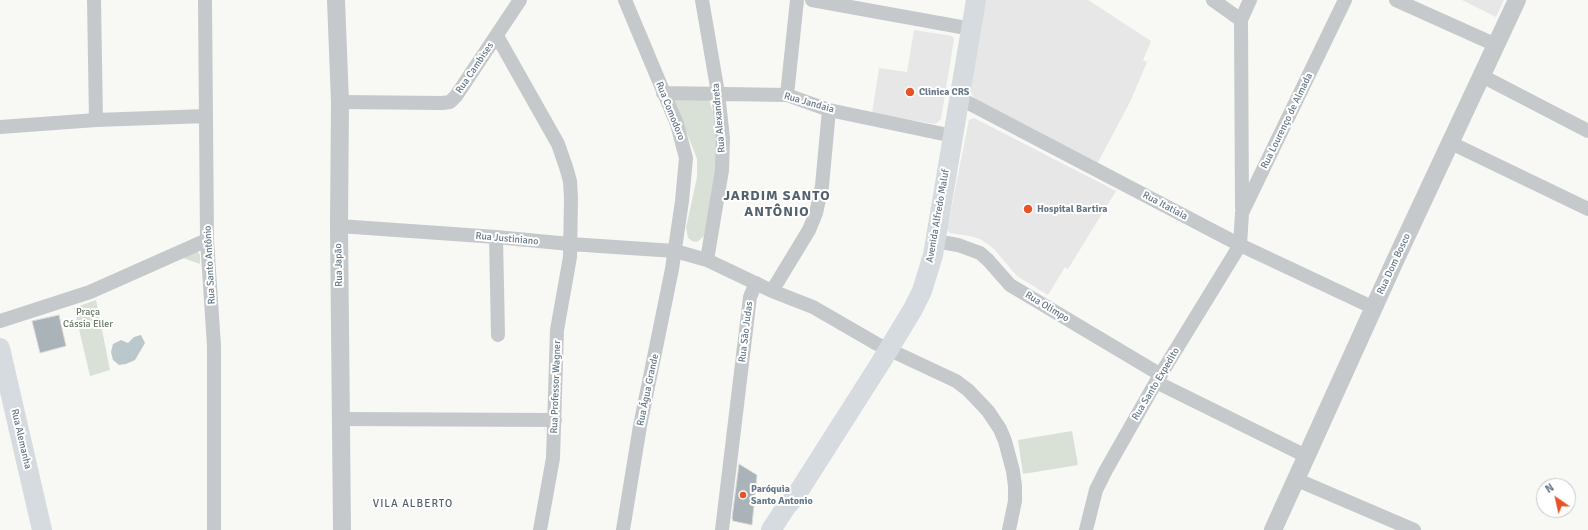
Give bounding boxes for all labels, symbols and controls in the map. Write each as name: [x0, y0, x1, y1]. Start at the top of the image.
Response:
street label: Rua Cambises: [453, 40, 497, 96]
street label: Rua Lourenço de Almada: [1259, 71, 1315, 171]
street label: Rua Comodoro: [653, 80, 687, 142]
street label: Rua Alexandreta: [710, 83, 728, 153]
marker: Clinica CRS: [904, 86, 916, 98]
place label: Clinica CRS: [919, 86, 969, 98]
street label: Rua Jandaia: [783, 90, 835, 116]
street label: Avenida Alfredo Maluf: [924, 168, 952, 264]
district label: JARDIM SANTO ANTÔNIO: [723, 188, 831, 220]
street label: Rua Itatiaia: [1141, 189, 1189, 223]
marker: Hospital Bartira: [1022, 203, 1034, 215]
place label: Hospital Bartira: [1037, 203, 1107, 215]
street label: Rua Santo Antônio: [202, 225, 218, 305]
street label: Rua Justiniano: [475, 230, 539, 248]
street label: Rua Dom Bosco: [1375, 232, 1413, 296]
street label: Rua Japão: [333, 243, 345, 287]
street label: Rua Olimpo: [1023, 289, 1071, 325]
street label: Rua São Judas: [736, 301, 756, 363]
park label: Praça Cássia Eller: [63, 306, 113, 330]
street label: Rua Professor Wagner: [548, 340, 564, 434]
street label: Rua Santo Expedito: [1130, 346, 1182, 422]
street label: Rua Água Grande: [634, 353, 662, 427]
street label: Rua Alemanha: [8, 408, 34, 470]
north arrow: [1536, 478, 1576, 518]
text: N: [1543, 481, 1556, 496]
place label: Paróquia Santo Antonio: [751, 483, 813, 506]
marker: Paróquia Santo Antonio: [738, 490, 748, 500]
district label: VILA ALBERTO: [373, 497, 453, 511]

